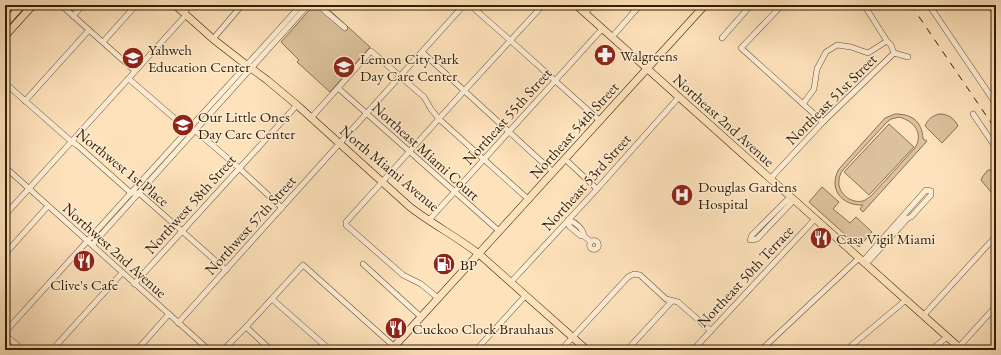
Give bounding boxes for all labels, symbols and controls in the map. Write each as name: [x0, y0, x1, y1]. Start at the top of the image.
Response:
place label: Yahweh Education Center: [148, 40, 250, 76]
pharmacy icon: Walgreens: [592, 42, 618, 68]
school or university icon: Yahweh Education Center: [120, 45, 146, 71]
place label: Walgreens: [620, 46, 678, 65]
place label: Lemon City Park Day Care Center: [360, 49, 460, 85]
street label: Northeast 51st Street: [781, 49, 881, 149]
school or university icon: Lemon City Park Day Care Center: [331, 54, 357, 80]
street label: Northeast 55th Street: [458, 63, 556, 168]
street label: Northeast 2nd Avenue: [669, 69, 779, 171]
street label: Northeast 54th Street: [525, 77, 623, 182]
street label: Northeast Miami Court: [368, 98, 484, 205]
place label: Our Little Ones Day Care Center: [198, 107, 295, 143]
school or university icon: Our Little Ones Day Care Center: [170, 112, 196, 138]
street label: North Miami Avenue: [336, 121, 444, 215]
street label: Northwest 1st Place: [73, 124, 173, 210]
street label: Northeast 53rd Street: [537, 129, 635, 234]
street label: Northwest 58th Street: [140, 150, 240, 258]
street label: Northwest 57th Street: [200, 171, 300, 279]
place label: Douglas Gardens Hospital: [698, 177, 797, 213]
hospital icon: Douglas Gardens Hospital: [669, 182, 695, 208]
street label: Northwest 2nd Avenue: [59, 198, 171, 302]
street label: Northeast 50th Terrace: [693, 221, 797, 331]
restaurant icon: Casa Vigil Miami: [808, 225, 834, 251]
place label: Casa Vigil Miami: [836, 229, 936, 248]
restaurant icon: Clive's Cafe: [71, 248, 97, 274]
fuel station icon: BP: [431, 251, 457, 277]
place label: BP: [460, 255, 477, 274]
place label: Clive's Cafe: [50, 275, 118, 294]
restaurant icon: Cuckoo Clock Brauhaus: [383, 315, 409, 341]
place label: Cuckoo Clock Brauhaus: [412, 319, 554, 338]

